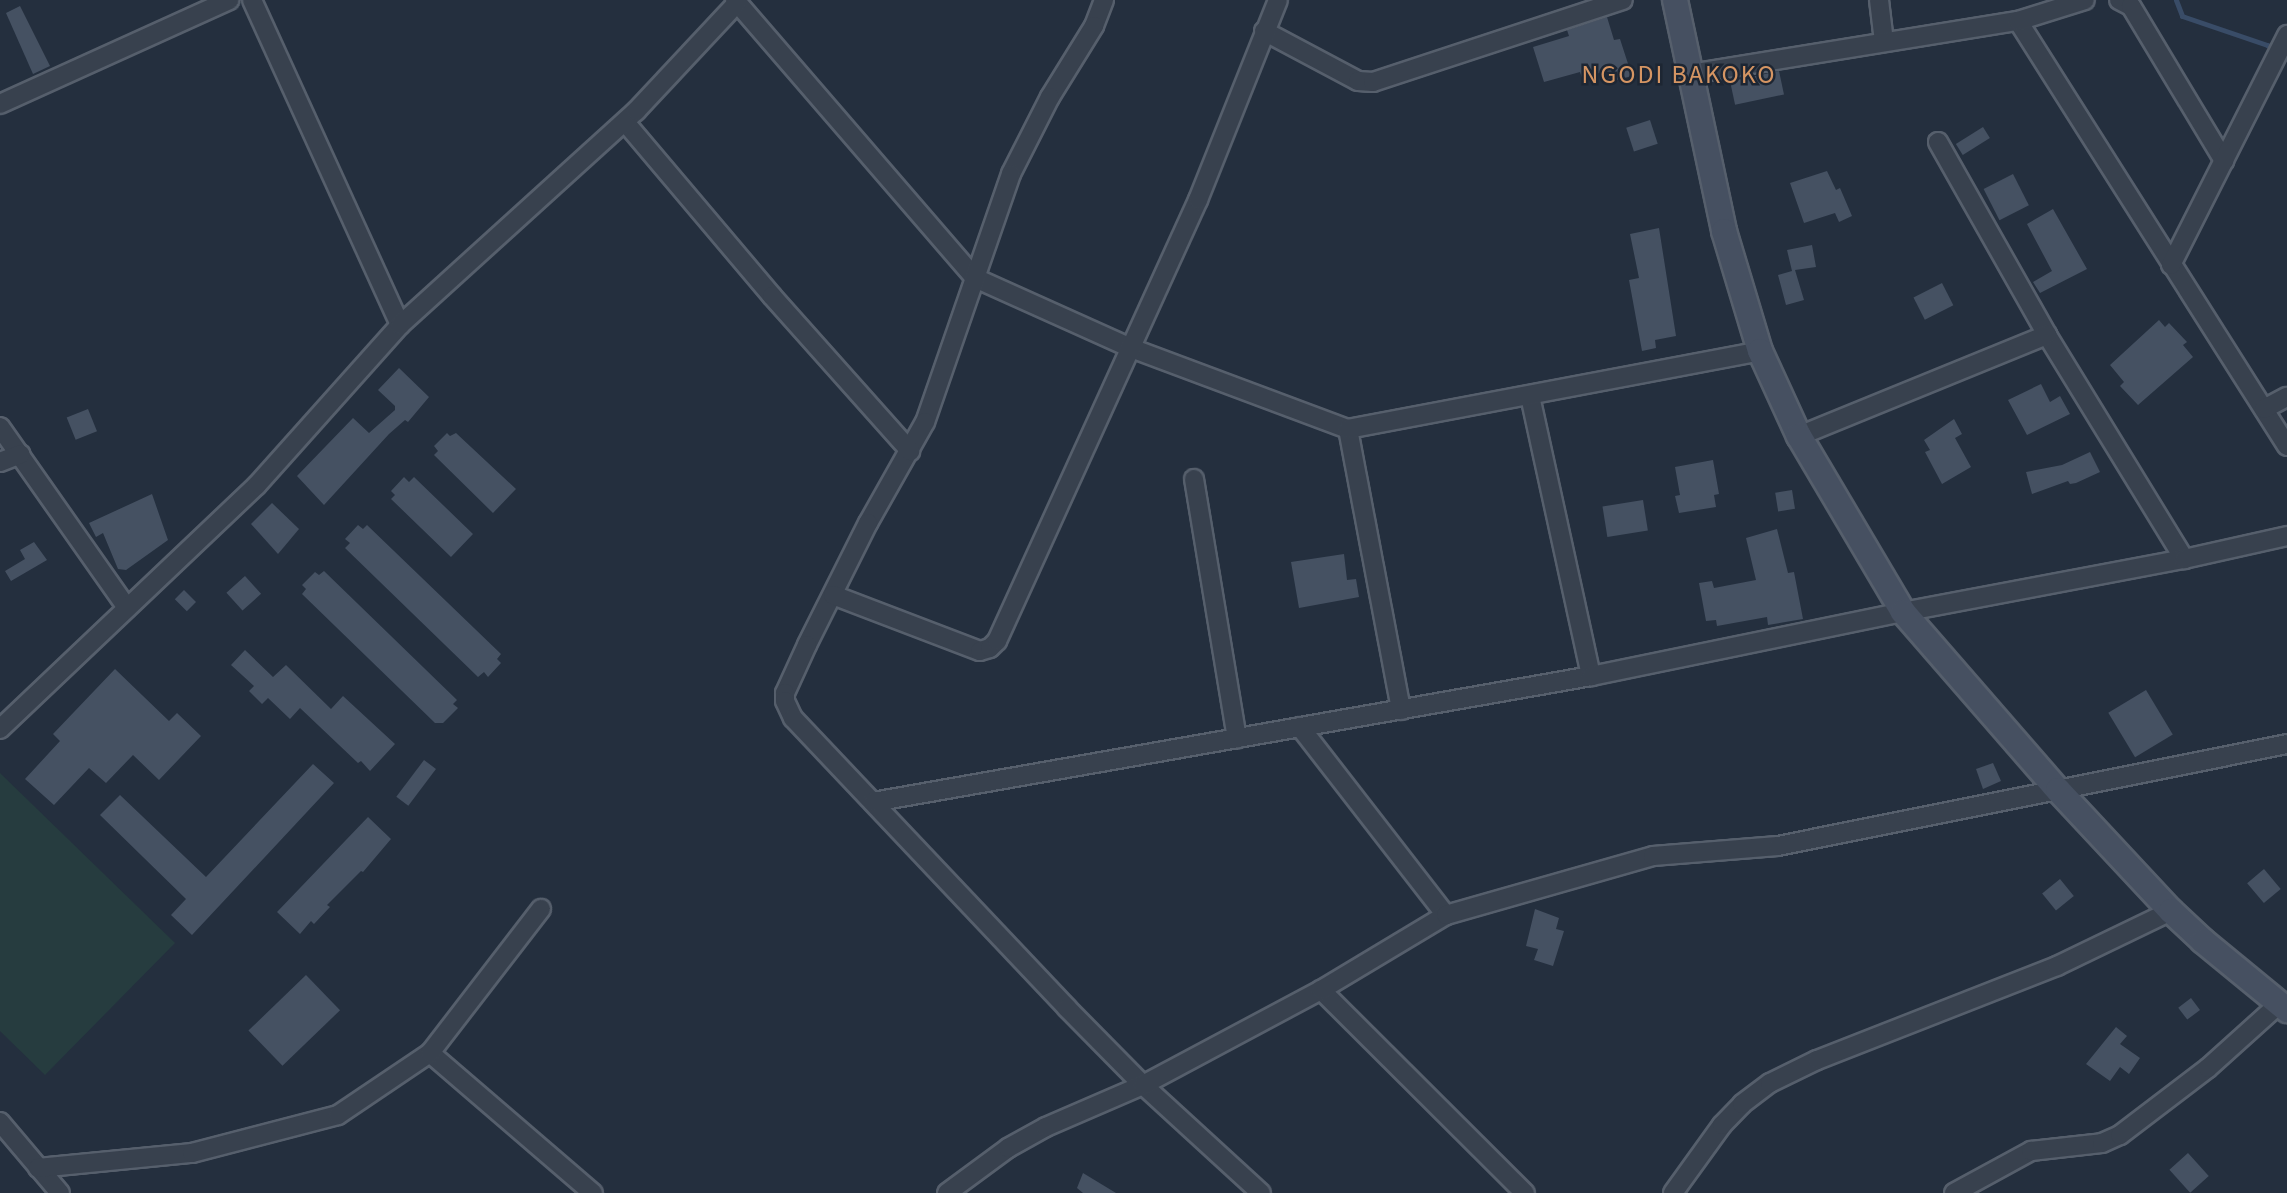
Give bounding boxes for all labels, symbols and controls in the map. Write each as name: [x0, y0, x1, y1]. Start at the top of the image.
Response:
district label: NGODI BAKOKO: [1583, 59, 1775, 91]

